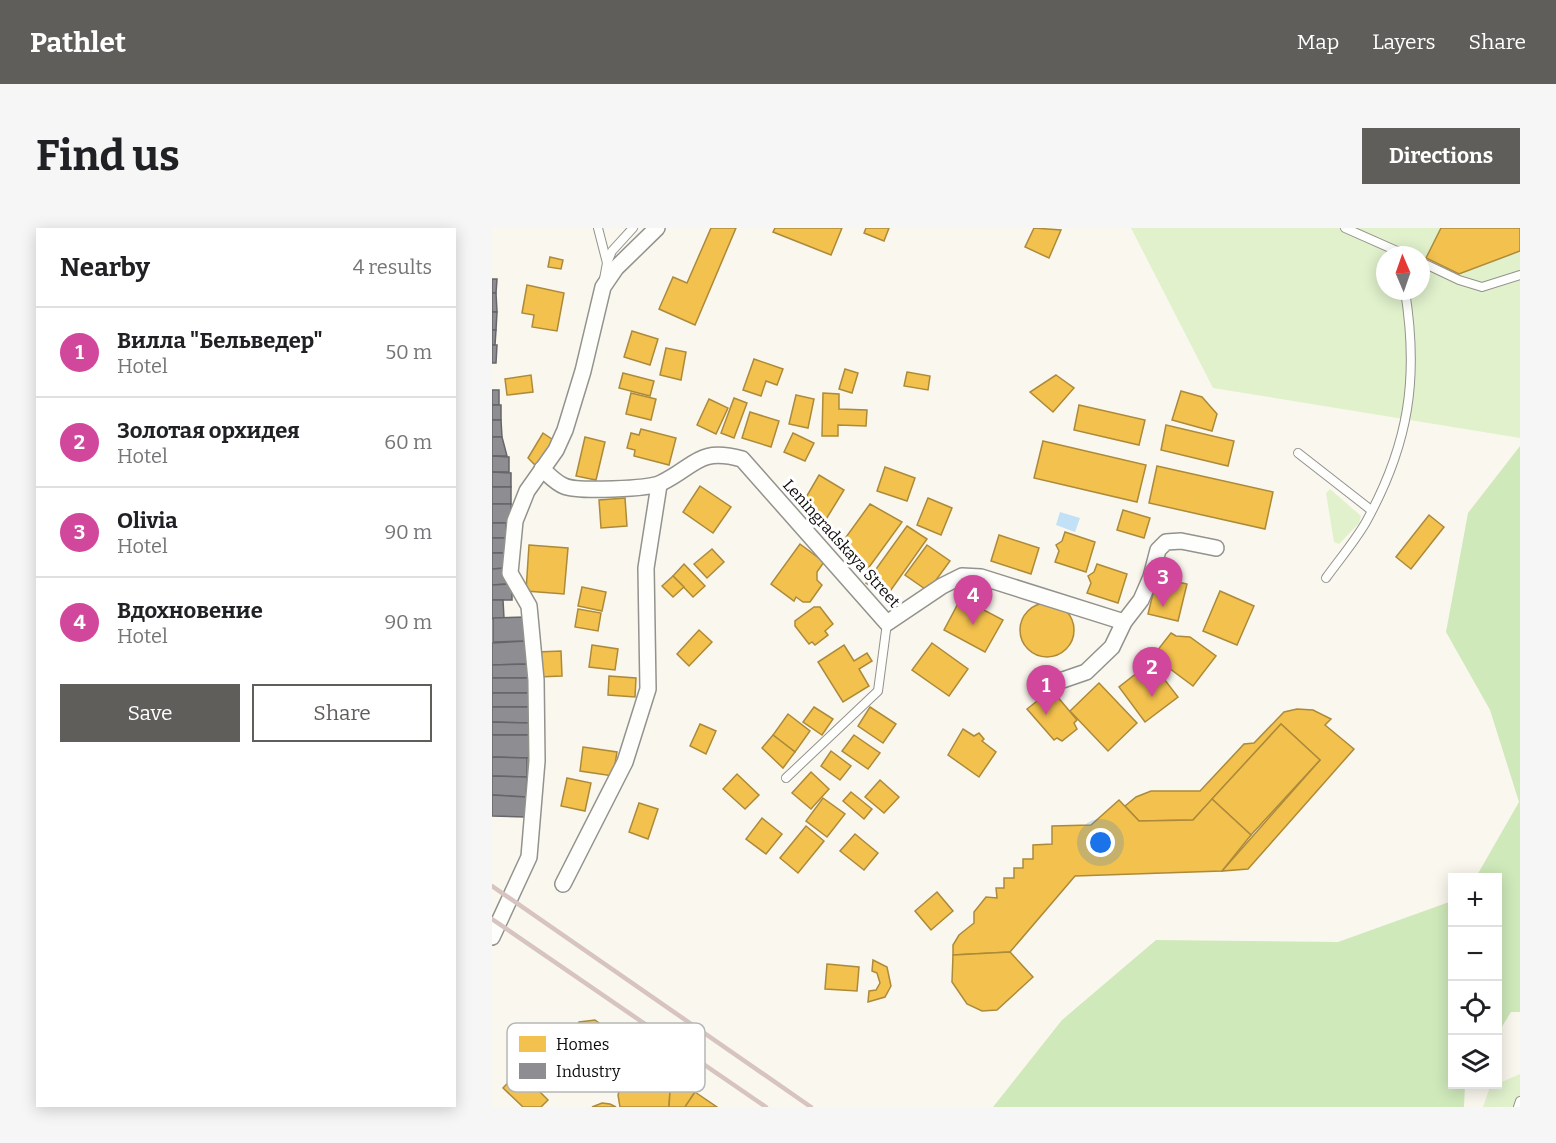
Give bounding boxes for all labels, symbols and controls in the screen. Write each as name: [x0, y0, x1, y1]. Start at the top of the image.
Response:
text: Pathlet: [30, 26, 126, 59]
text: Map: [1297, 29, 1339, 55]
text: Layers: [1372, 29, 1436, 55]
text: Share: [1469, 29, 1526, 55]
button: Directions: [1362, 128, 1520, 184]
text: Find us: [36, 131, 180, 181]
north arrow: [1376, 246, 1430, 300]
text: Nearby: [60, 252, 150, 283]
text: 4 results: [353, 255, 432, 279]
text: Вилла "Бельведер": [117, 327, 323, 354]
text: 1: [75, 340, 84, 364]
text: 50 m: [385, 340, 432, 364]
text: Hotel: [117, 354, 168, 378]
text: Золотая орхидея: [117, 417, 300, 444]
text: 2: [74, 430, 85, 454]
text: 60 m: [384, 430, 432, 454]
text: Hotel: [117, 444, 168, 468]
street label: Leningradskaya Street: [779, 475, 904, 611]
text: Olivia: [117, 507, 178, 534]
text: 3: [74, 520, 85, 544]
text: 90 m: [384, 520, 432, 544]
text: Hotel: [117, 534, 168, 558]
pin: 3: [1144, 558, 1182, 607]
pin: 4: [954, 576, 992, 625]
text: Вдохновение: [117, 597, 263, 624]
text: 4: [73, 610, 86, 634]
text: 90 m: [384, 610, 432, 634]
text: Hotel: [117, 624, 168, 648]
pin: 2: [1132, 648, 1172, 697]
pin: 1: [1026, 666, 1066, 715]
button: Save: [60, 684, 240, 742]
button: Share: [252, 684, 432, 742]
your location: [1086, 828, 1115, 857]
map controls: [1448, 873, 1502, 1089]
button: +: [1448, 873, 1502, 927]
button: −: [1448, 927, 1502, 981]
button: locate: [1448, 981, 1502, 1035]
legend: [507, 1023, 705, 1092]
text: Homes: [556, 1035, 609, 1054]
button: layers: [1448, 1035, 1502, 1089]
text: Industry: [556, 1062, 621, 1081]

